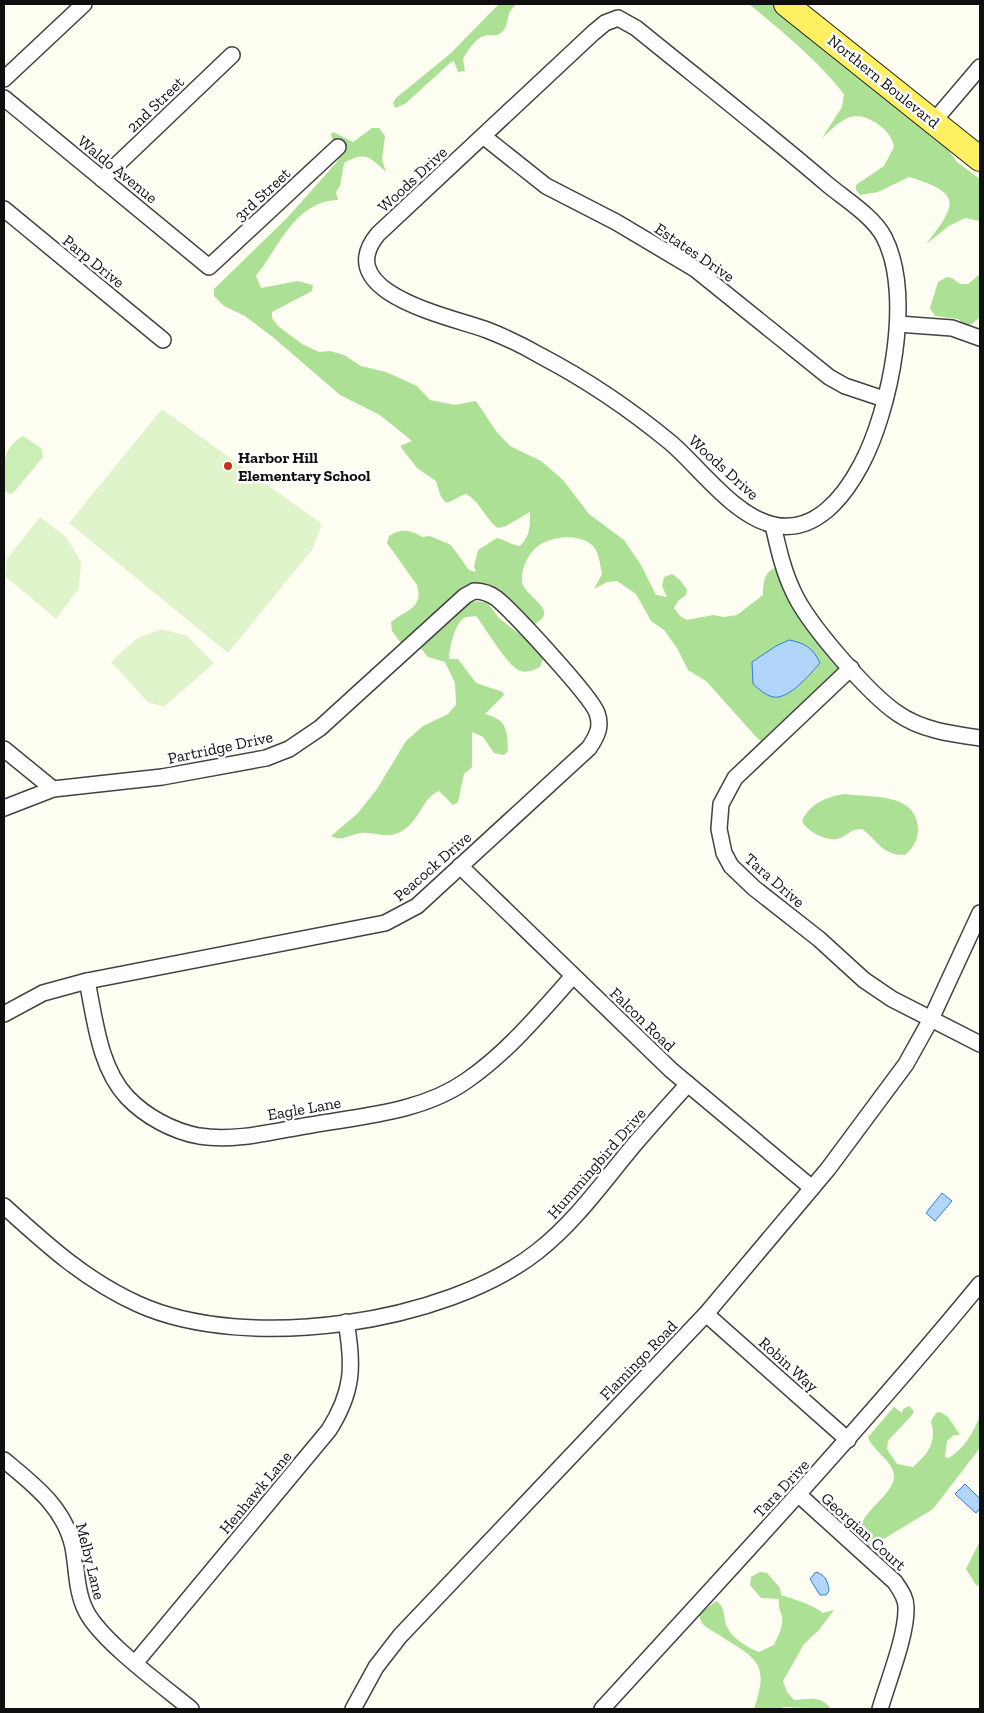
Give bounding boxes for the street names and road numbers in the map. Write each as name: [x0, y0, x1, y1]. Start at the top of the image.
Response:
street label: Northern Boulevard: [824, 31, 943, 132]
street label: 2nd Street: [123, 72, 188, 136]
street label: Waldo Avenue: [74, 131, 161, 207]
street label: Woods Drive: [374, 143, 451, 216]
street label: 3rd Street: [231, 164, 294, 225]
street label: Estates Drive: [651, 219, 738, 286]
street label: Parp Drive: [59, 231, 128, 292]
street label: Woods Drive: [685, 431, 763, 504]
street label: Partridge Drive: [166, 727, 274, 768]
street label: Peacock Drive: [390, 827, 475, 905]
street label: Tara Drive: [741, 849, 808, 911]
street label: Falcon Road: [606, 984, 679, 1055]
street label: Eagle Lane: [266, 1093, 342, 1124]
street label: Hummingbird Drive: [543, 1104, 650, 1223]
street label: Flamingo Road: [596, 1316, 681, 1404]
street label: Robin Way: [755, 1333, 823, 1396]
street label: Henhawk Lane: [215, 1447, 295, 1537]
street label: Tara Drive: [750, 1455, 813, 1521]
street label: Georgian Court: [817, 1488, 910, 1574]
street label: Melby Lane: [72, 1521, 109, 1601]

